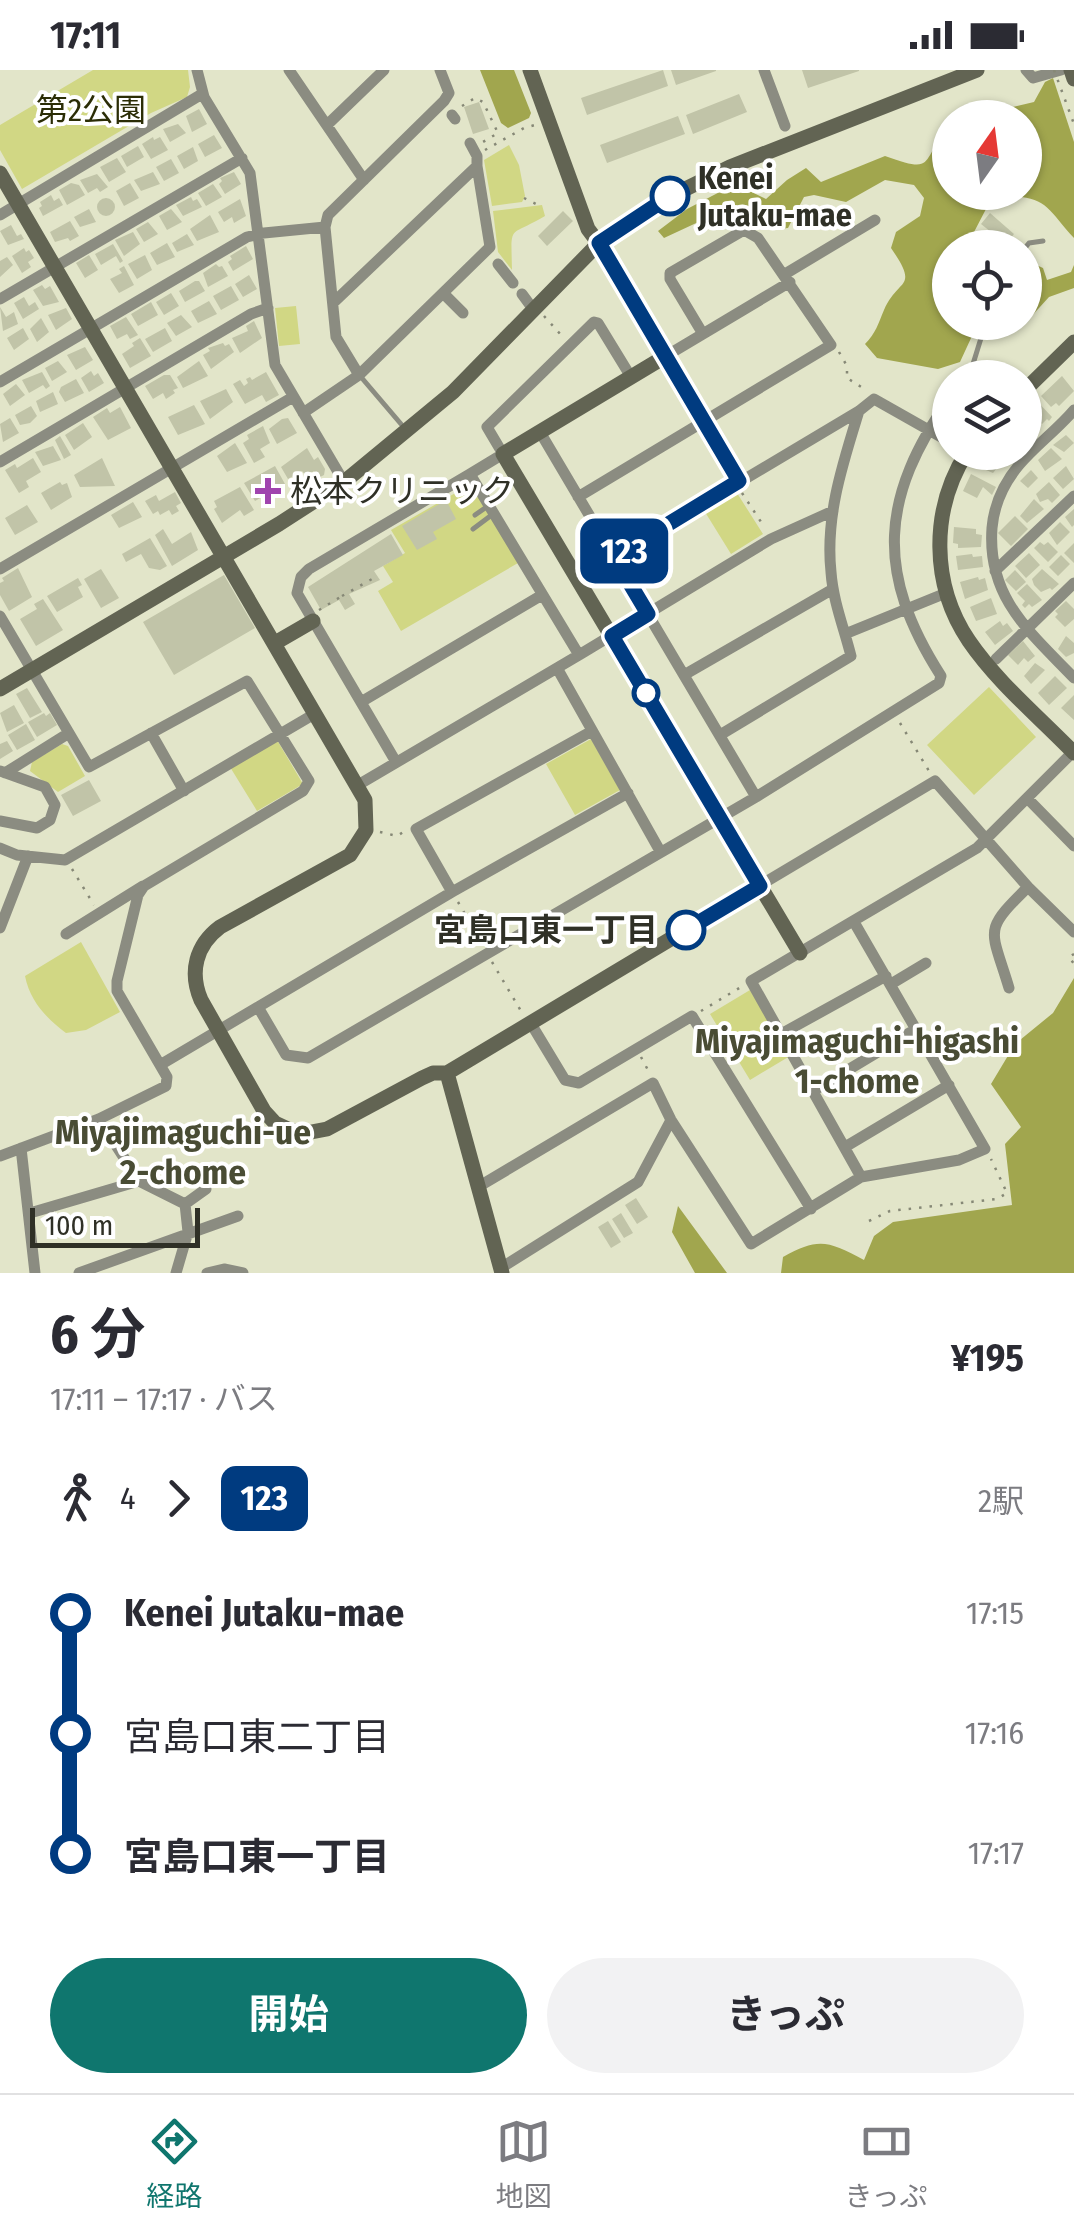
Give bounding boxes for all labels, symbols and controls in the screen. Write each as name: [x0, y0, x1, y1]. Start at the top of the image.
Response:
text: 17:11: [50, 12, 121, 58]
park label: 第2公園: [36, 91, 146, 129]
north arrow: [932, 100, 1042, 210]
map controls: [932, 100, 1042, 470]
place label: Kenei Jutaku-mae: [697, 159, 852, 234]
marker: Kenei Jutaku-mae: [651, 177, 689, 215]
button: locate: [932, 230, 1042, 340]
button: layers: [932, 360, 1042, 470]
place label: 松本クリニック: [290, 472, 514, 510]
marker: 松本クリニック: [255, 478, 281, 504]
line badge: 123: [566, 518, 682, 584]
text: 123: [600, 530, 648, 572]
unlabelled marker: [633, 680, 659, 706]
place label: 宮島口東一丁目: [434, 911, 658, 949]
marker: 宮島口東一丁目: [667, 911, 705, 949]
district label: Miyajimaguchi-higashi 1-chome: [695, 1020, 1019, 1102]
district label: Miyajimaguchi-ue 2-chome: [55, 1111, 311, 1193]
scale bar: [30, 1203, 200, 1248]
text: 100 m: [45, 1209, 113, 1242]
text: 6 分: [50, 1302, 145, 1368]
text: ¥195: [951, 1335, 1024, 1381]
text: 17:11 – 17:17 · バス: [50, 1380, 278, 1418]
icon: walk: [50, 1471, 105, 1526]
icon: forward: [151, 1471, 206, 1526]
text: 123: [241, 1477, 288, 1519]
text: 4: [120, 1479, 136, 1517]
text: 2駅: [978, 1482, 1024, 1520]
text: Kenei Jutaku-mae: [124, 1590, 404, 1636]
text: 17:15: [966, 1594, 1024, 1632]
text: 宮島口東二丁目: [124, 1714, 390, 1760]
text: 17:16: [965, 1714, 1024, 1752]
text: 宮島口東一丁目: [124, 1834, 390, 1880]
text: 17:17: [968, 1834, 1024, 1872]
button: 開始: [50, 1958, 527, 2073]
button: きっぷ: [547, 1958, 1024, 2073]
tab: 経路: [147, 2114, 203, 2214]
tab: 地図: [496, 2114, 552, 2214]
tab: きっぷ: [845, 2114, 927, 2214]

